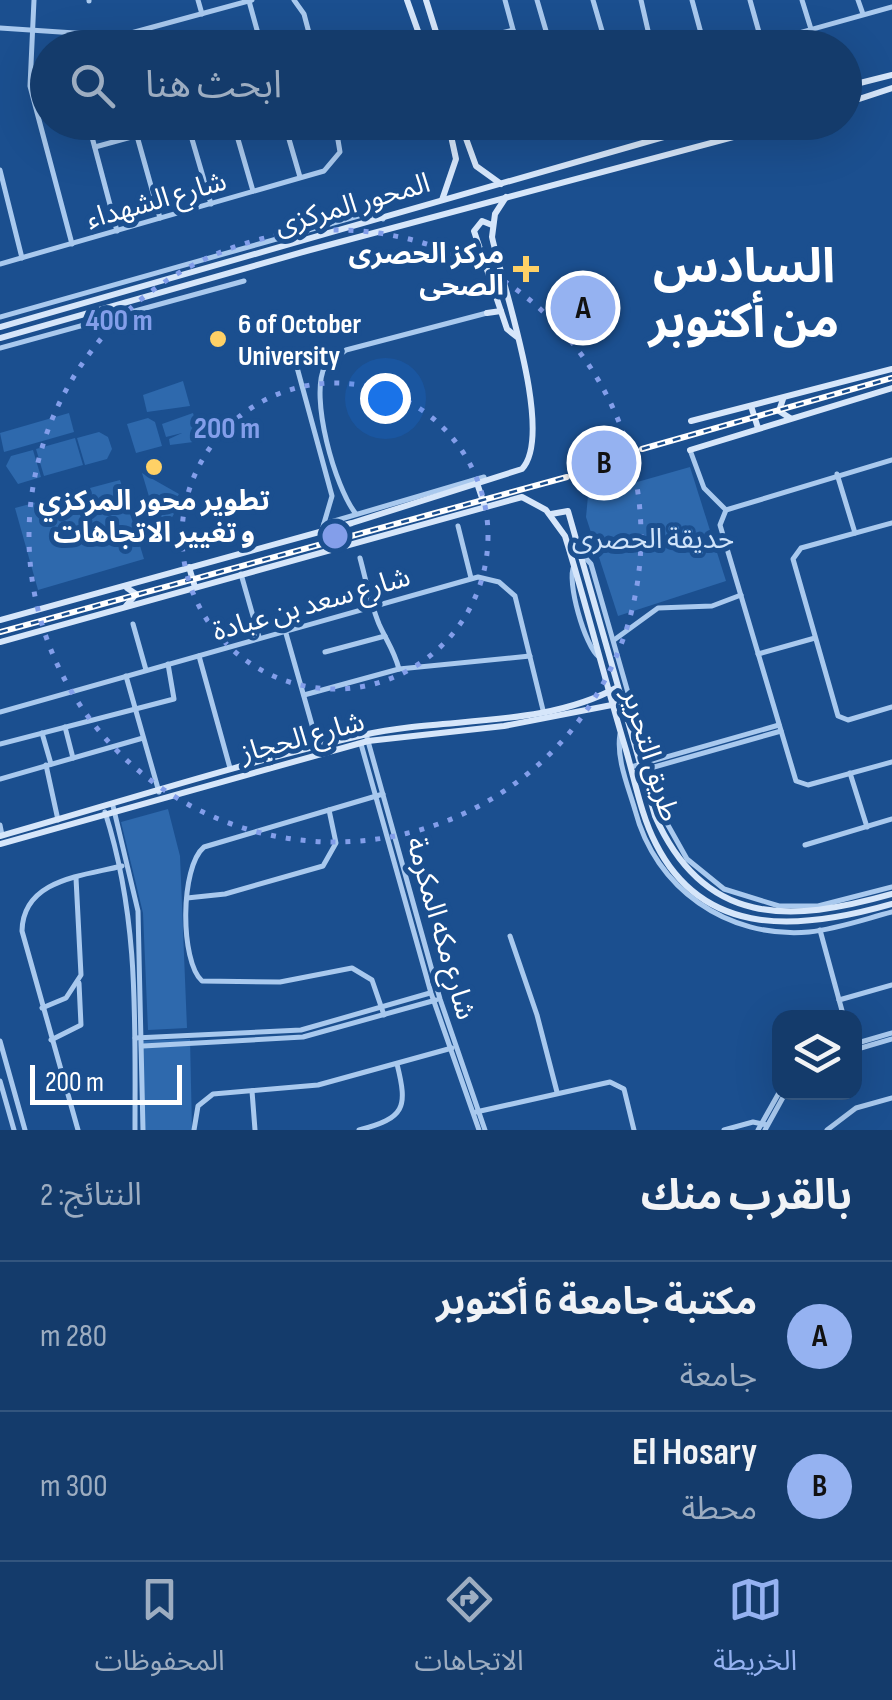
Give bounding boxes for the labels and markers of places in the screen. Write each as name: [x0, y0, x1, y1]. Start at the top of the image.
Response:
place label: مركز الحصرى الصحى: [349, 238, 504, 303]
marker: مركز الحصرى الصحى: [513, 256, 539, 282]
pin: A: [550, 270, 616, 346]
place label: 6 of October University: [238, 308, 361, 373]
marker: 6 of October University: [207, 328, 229, 350]
pin: B: [572, 426, 636, 500]
marker: تطوير محور المركزي و تغيير الاتجاهات: [143, 456, 165, 478]
place label: تطوير محور المركزي و تغيير الاتجاهات: [38, 485, 270, 550]
centre of rings: [317, 518, 353, 554]

